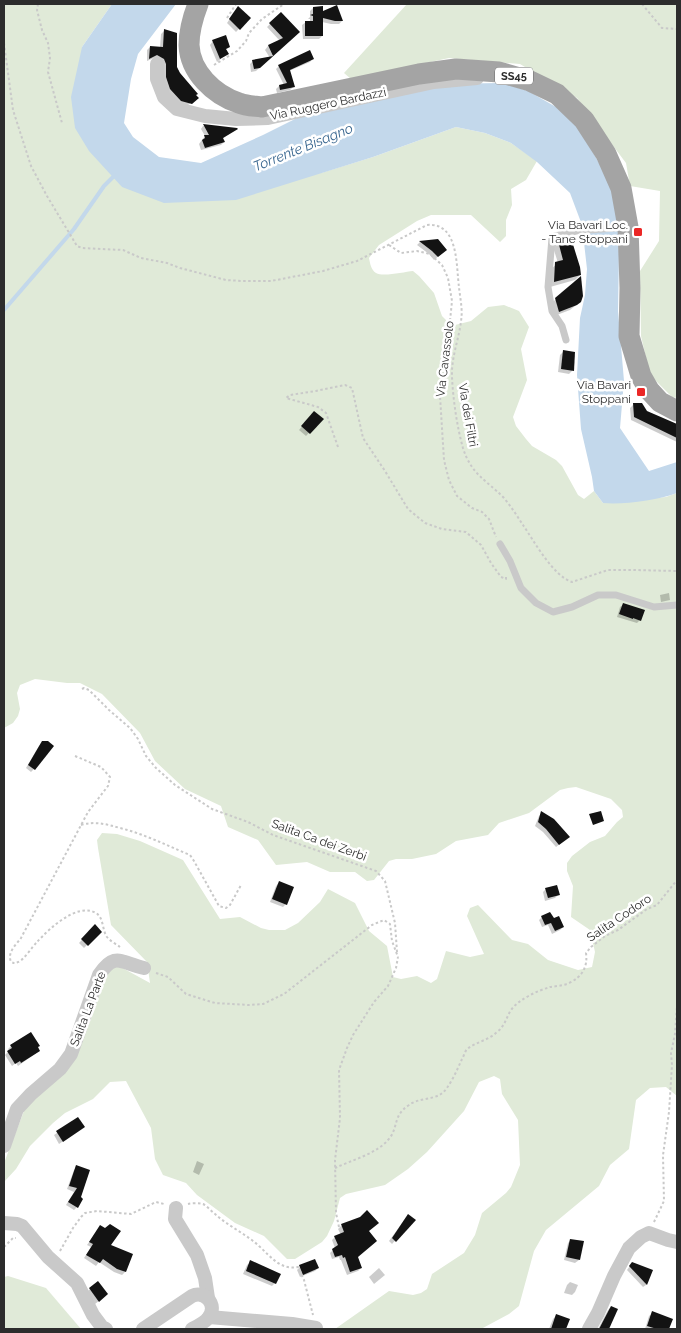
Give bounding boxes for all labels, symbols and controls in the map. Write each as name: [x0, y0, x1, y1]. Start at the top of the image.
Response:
road number: SS45: [495, 68, 533, 84]
street label: Via Ruggero Bardazzi: [269, 85, 387, 123]
water label: Torrente Bisagno: [251, 120, 355, 174]
place label: Via Bavari Loc. - Tane Stoppani: [541, 218, 628, 246]
marker: Via Bavari Loc. - Tane Stoppani: [632, 226, 644, 238]
street label: Via Cavassolo: [433, 320, 457, 398]
place label: Via Bavari Stoppani: [577, 378, 631, 406]
street label: Via dei Filtri: [456, 382, 480, 448]
marker: Via Bavari Stoppani: [635, 386, 647, 398]
street label: Salita Ca dei Zerbi: [270, 816, 368, 864]
street label: Salita Codoro: [584, 891, 654, 945]
street label: Salita La Parte: [67, 970, 109, 1048]

